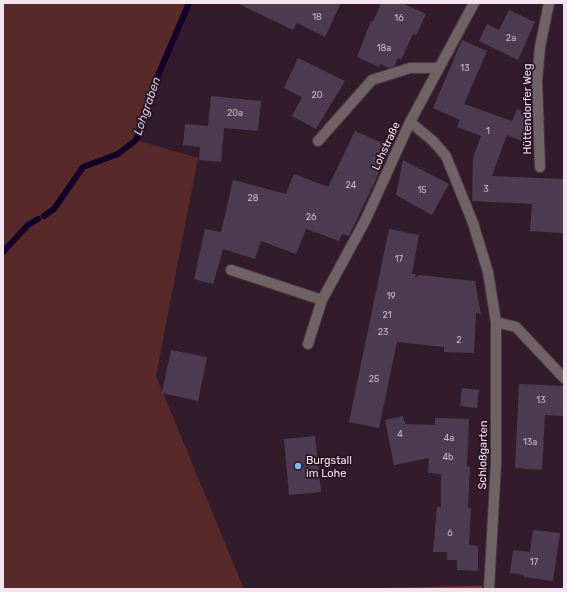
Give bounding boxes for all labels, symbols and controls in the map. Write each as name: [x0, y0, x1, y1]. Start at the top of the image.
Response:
house number: 18: [312, 12, 322, 22]
house number: 16: [394, 13, 404, 23]
house number: 2a: [506, 33, 516, 43]
house number: 18a: [377, 43, 391, 53]
house number: 13: [460, 63, 470, 73]
street label: Hüttendorfer Weg: [521, 64, 534, 155]
water label: Lohgraben: [131, 75, 163, 137]
house number: 20: [312, 90, 323, 100]
house number: 20a: [227, 108, 243, 118]
street label: Lohstraße: [369, 120, 403, 172]
house number: 1: [486, 126, 490, 136]
house number: 24: [346, 180, 357, 190]
house number: 3: [483, 184, 489, 194]
house number: 15: [417, 185, 427, 195]
house number: 28: [247, 193, 259, 203]
house number: 26: [306, 212, 317, 222]
house number: 17: [395, 254, 404, 264]
house number: 19: [386, 291, 396, 301]
house number: 21: [382, 310, 392, 320]
house number: 23: [378, 327, 388, 337]
house number: 2: [456, 335, 462, 345]
house number: 25: [369, 374, 379, 384]
house number: 13: [536, 395, 546, 405]
street label: Schloßgarten: [476, 420, 490, 490]
house number: 4: [397, 429, 403, 439]
house number: 4a: [444, 433, 454, 443]
house number: 13a: [523, 437, 537, 447]
house number: 4b: [443, 452, 453, 462]
place label: Burgstall im Lohe: [306, 454, 352, 480]
marker: Burgstall im Lohe: [293, 461, 303, 471]
house number: 6: [447, 528, 453, 538]
house number: 17: [530, 557, 539, 567]

